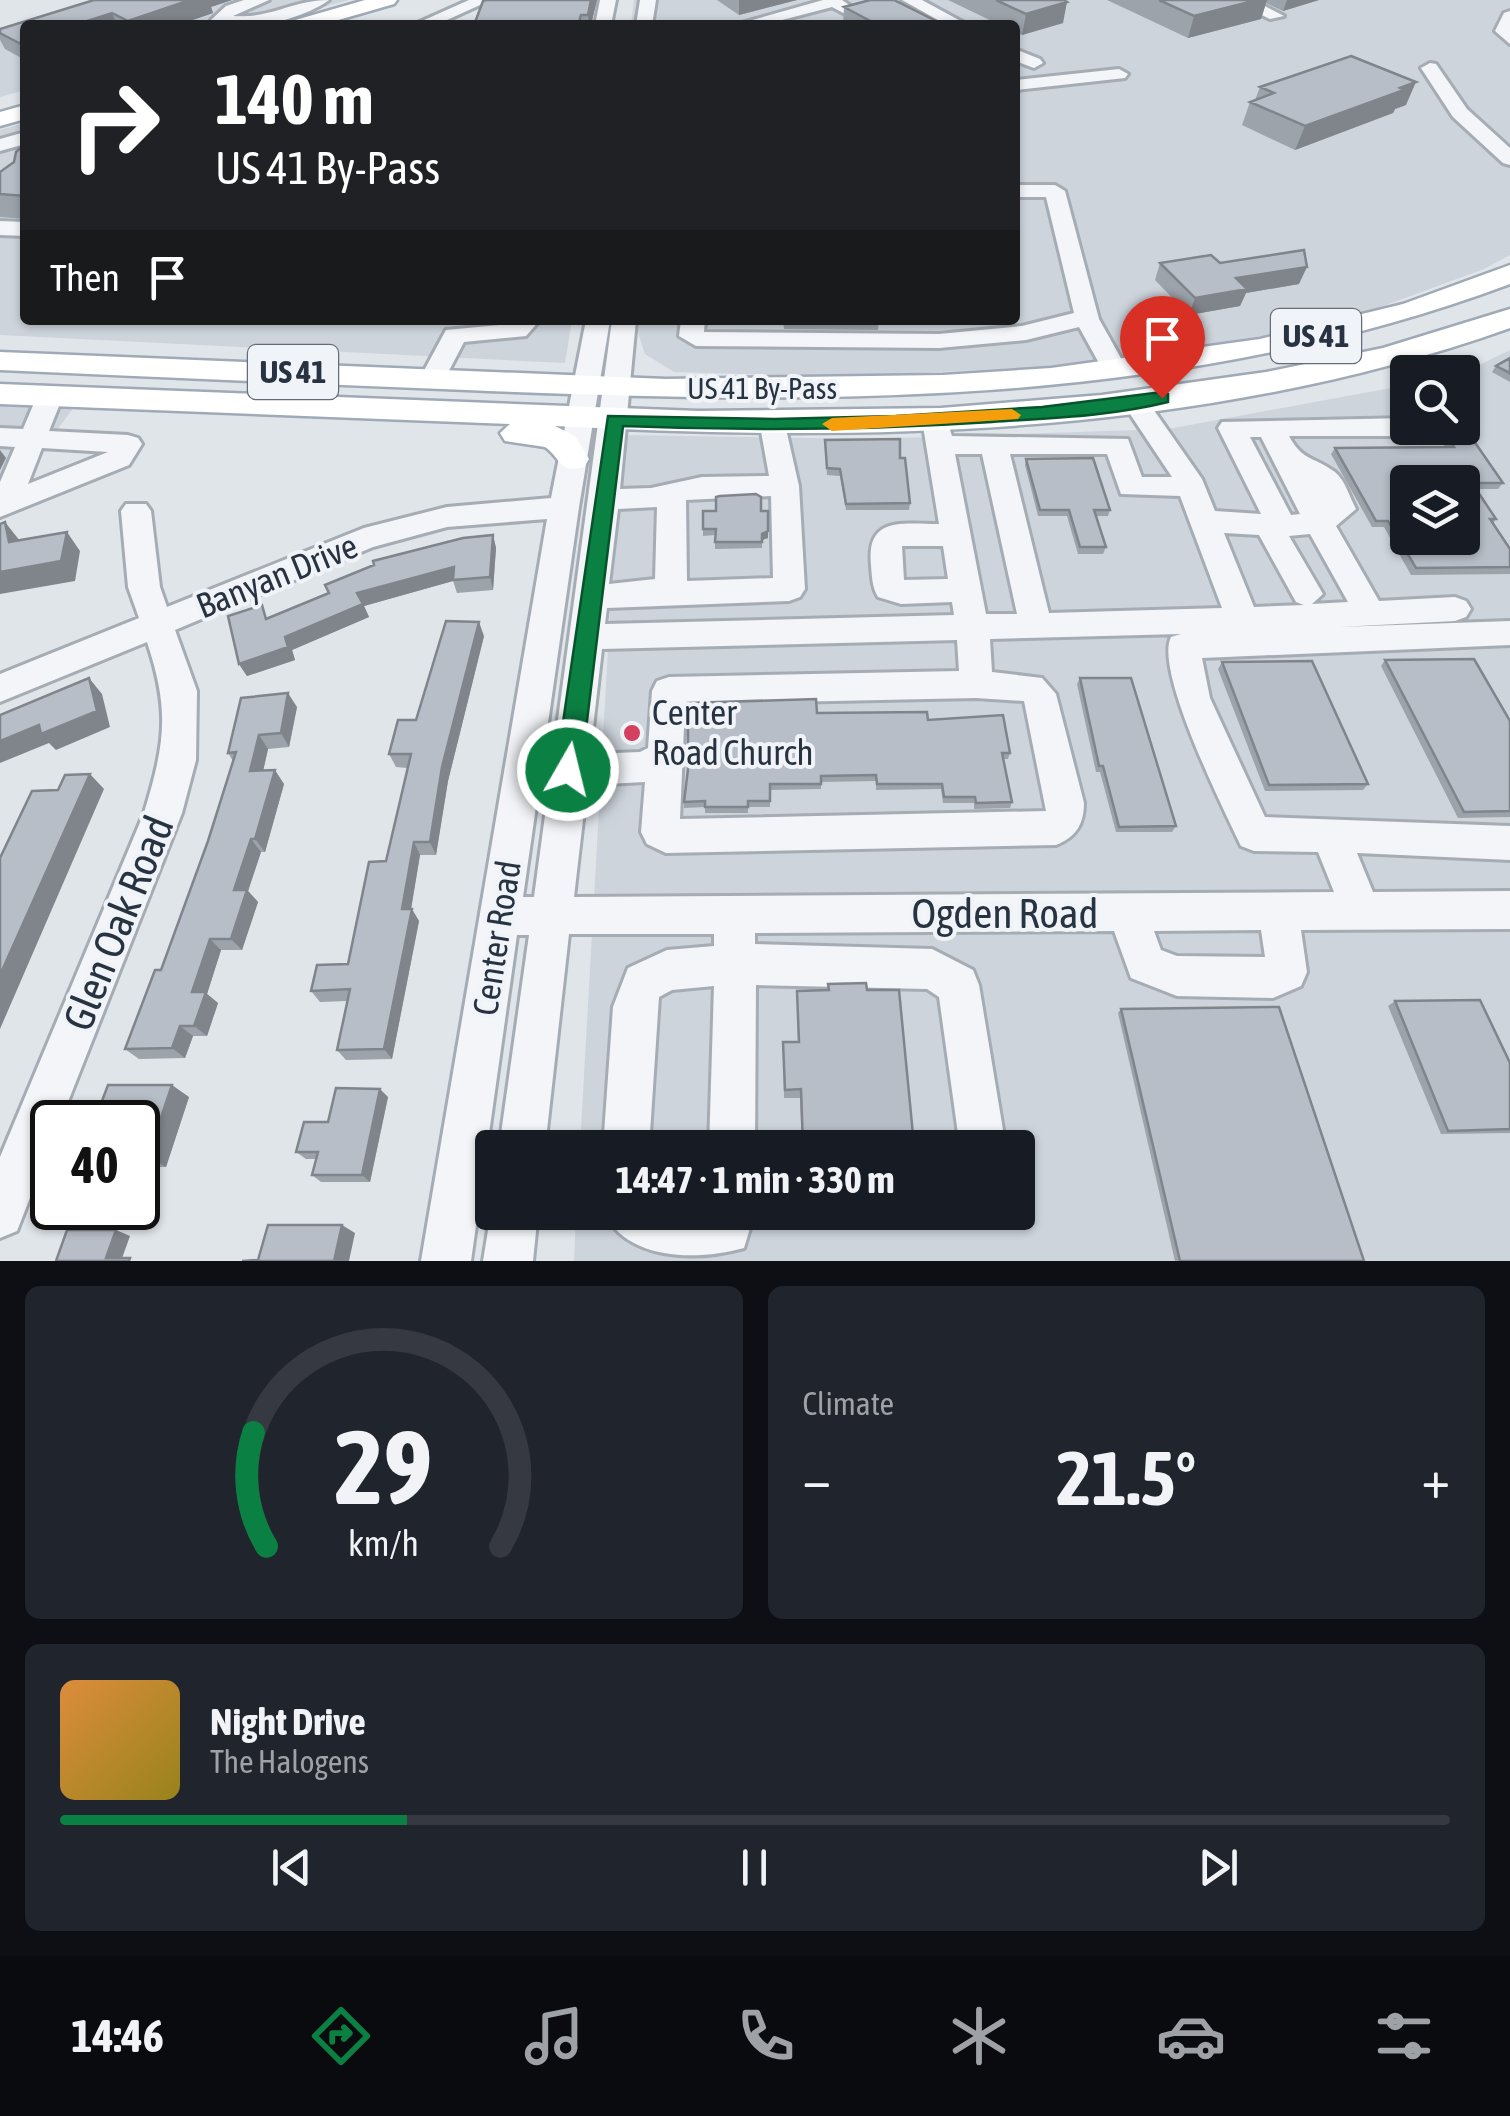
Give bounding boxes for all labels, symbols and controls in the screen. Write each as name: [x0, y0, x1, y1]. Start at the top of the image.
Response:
text: 140 m: [215, 59, 374, 139]
icon: right: [50, 60, 180, 190]
text: US 41 By-Pass: [215, 142, 440, 194]
icon: arrive: [140, 250, 195, 305]
text: Then: [50, 256, 120, 299]
pin: [1120, 296, 1205, 399]
road number: US 41: [1271, 309, 1361, 363]
icon: arrive: [1135, 311, 1190, 366]
road number: US 41: [248, 345, 338, 399]
map controls: [1390, 355, 1480, 555]
button: search: [1390, 355, 1480, 445]
street label: US 41 By-Pass: [687, 371, 837, 405]
button: layers: [1390, 465, 1480, 555]
street label: Banyan Drive: [190, 525, 363, 625]
place label: Center Road Church: [652, 692, 814, 772]
position arrow: [516, 718, 620, 822]
marker: Center Road Church: [621, 722, 643, 744]
street label: Glen Oak Road: [53, 809, 183, 1037]
street label: Center Road: [464, 858, 528, 1018]
street label: Ogden Road: [911, 889, 1099, 937]
speed limit sign: 40: [30, 1100, 160, 1230]
text: 14:47 · 1 min · 330 m: [615, 1158, 895, 1201]
text: Climate: [803, 1385, 894, 1422]
text: 29: [335, 1407, 433, 1526]
text: 21.5°: [1056, 1435, 1196, 1521]
text: −: [803, 1447, 831, 1510]
text: +: [1421, 1447, 1450, 1510]
text: km/h: [348, 1523, 419, 1564]
text: Night Drive: [210, 1700, 366, 1743]
text: The Halogens: [210, 1743, 369, 1780]
icon: previous: [264, 1840, 319, 1895]
icon: pause: [727, 1840, 782, 1895]
icon: next: [1191, 1840, 1246, 1895]
icon: directions: [306, 2001, 376, 2071]
icon: music: [519, 2001, 589, 2071]
icon: phone: [731, 2001, 801, 2071]
icon: climate: [944, 2001, 1014, 2071]
icon: car: [1156, 2001, 1226, 2071]
icon: filters: [1369, 2001, 1439, 2071]
text: 14:46: [71, 2010, 164, 2062]

